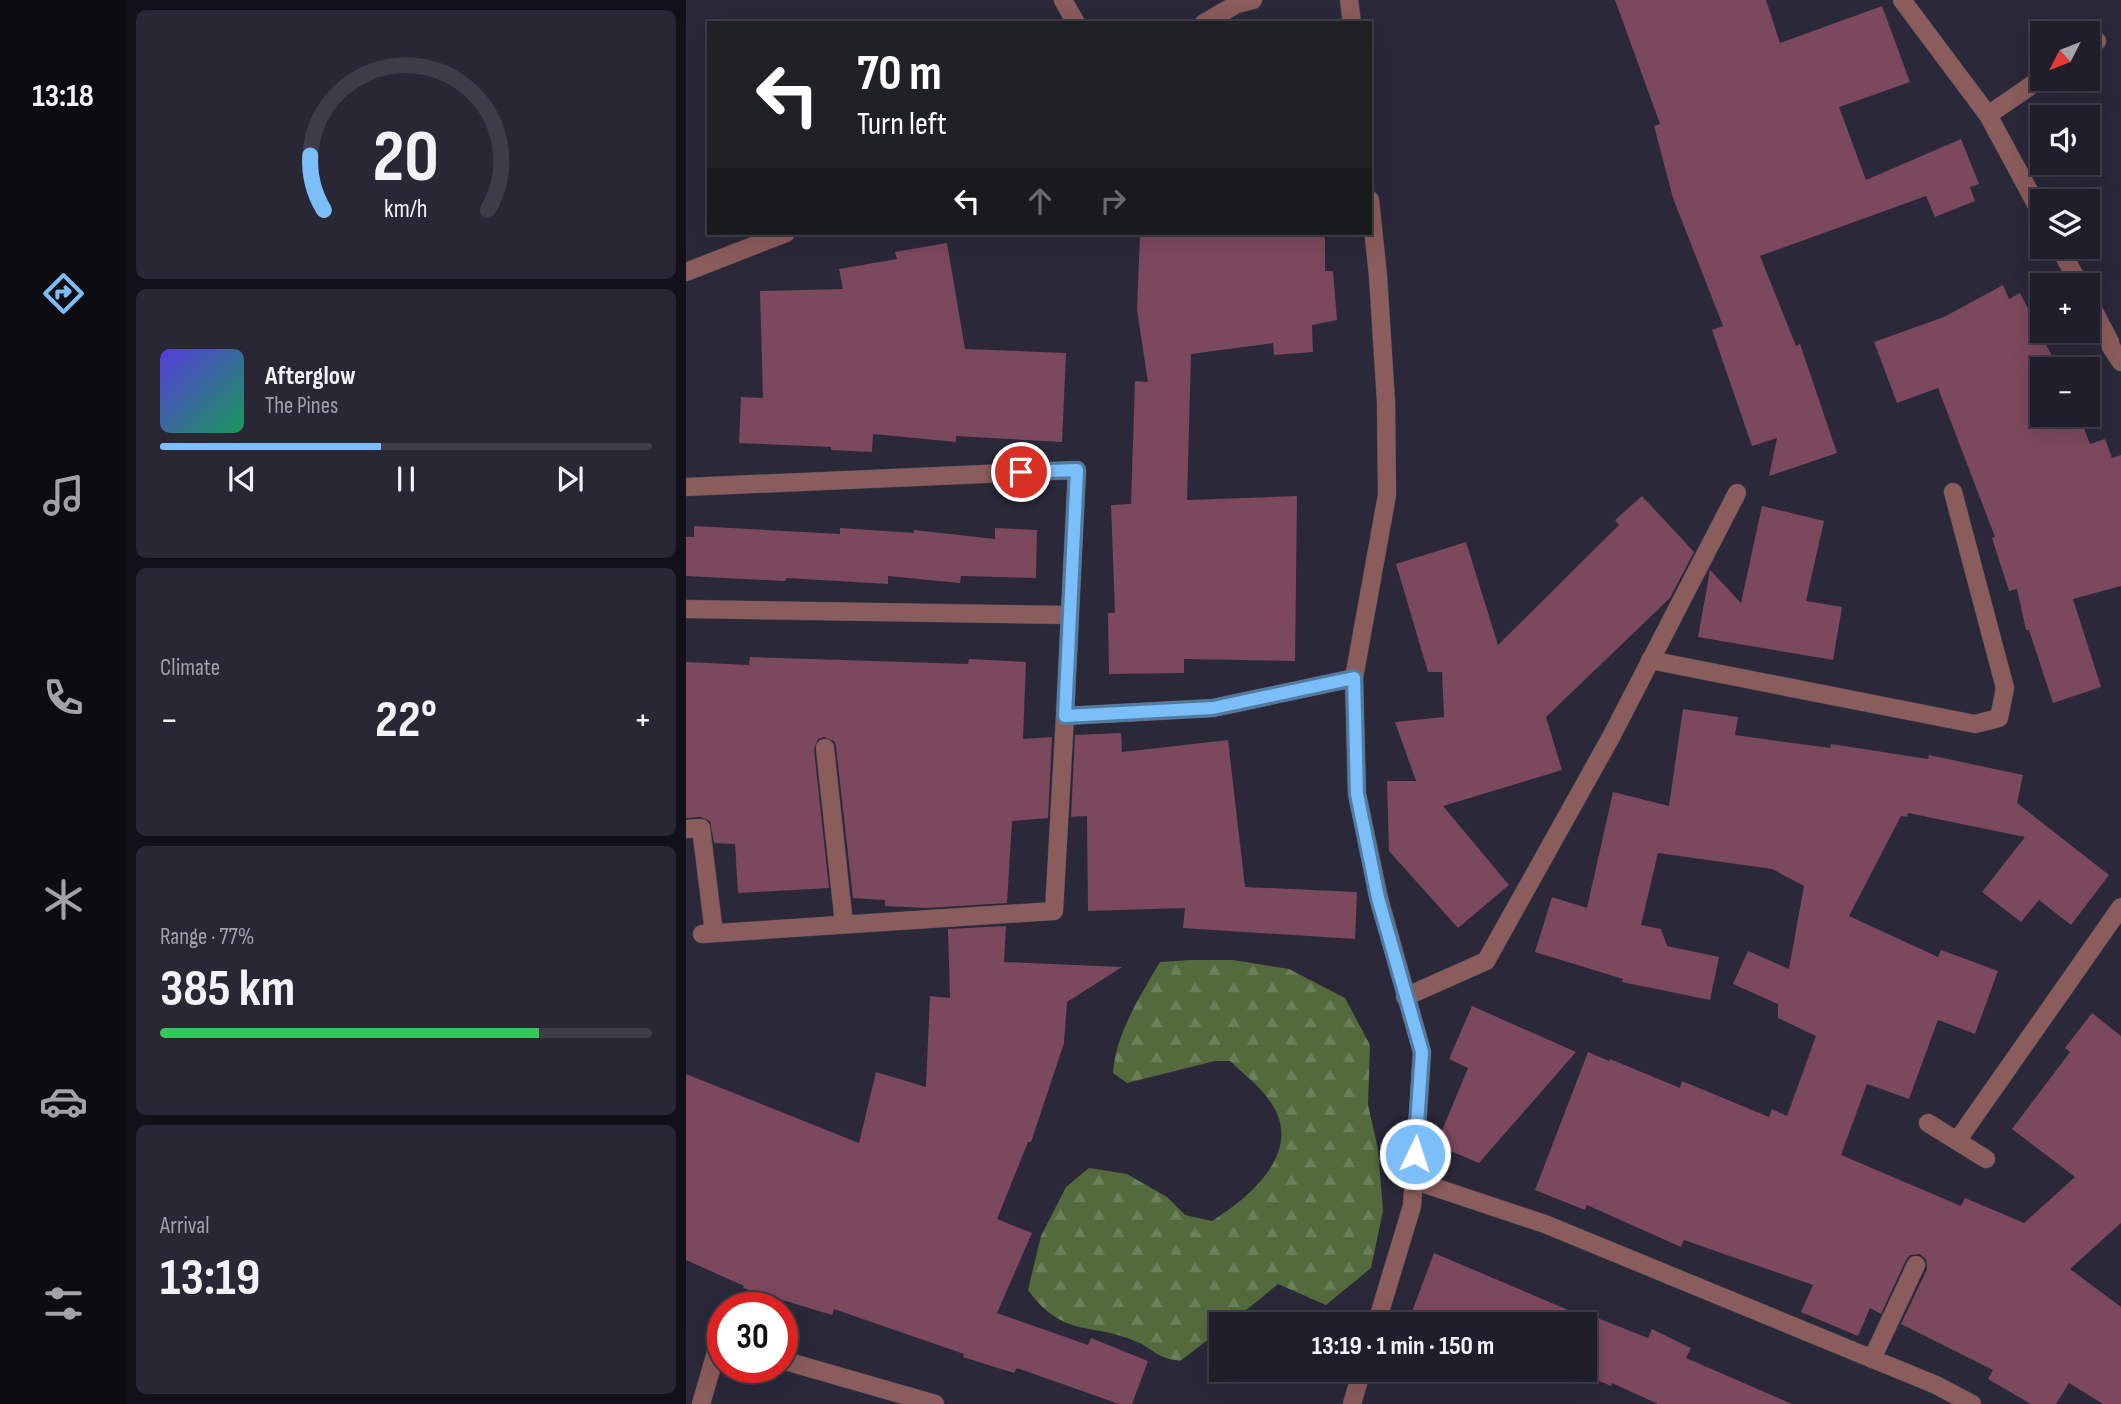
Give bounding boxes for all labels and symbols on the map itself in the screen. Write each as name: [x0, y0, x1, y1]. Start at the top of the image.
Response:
north arrow: [2030, 21, 2100, 91]
pin: [991, 442, 1051, 502]
position arrow: [1378, 1117, 1452, 1191]
speed limit sign: 30: [707, 1292, 798, 1383]

